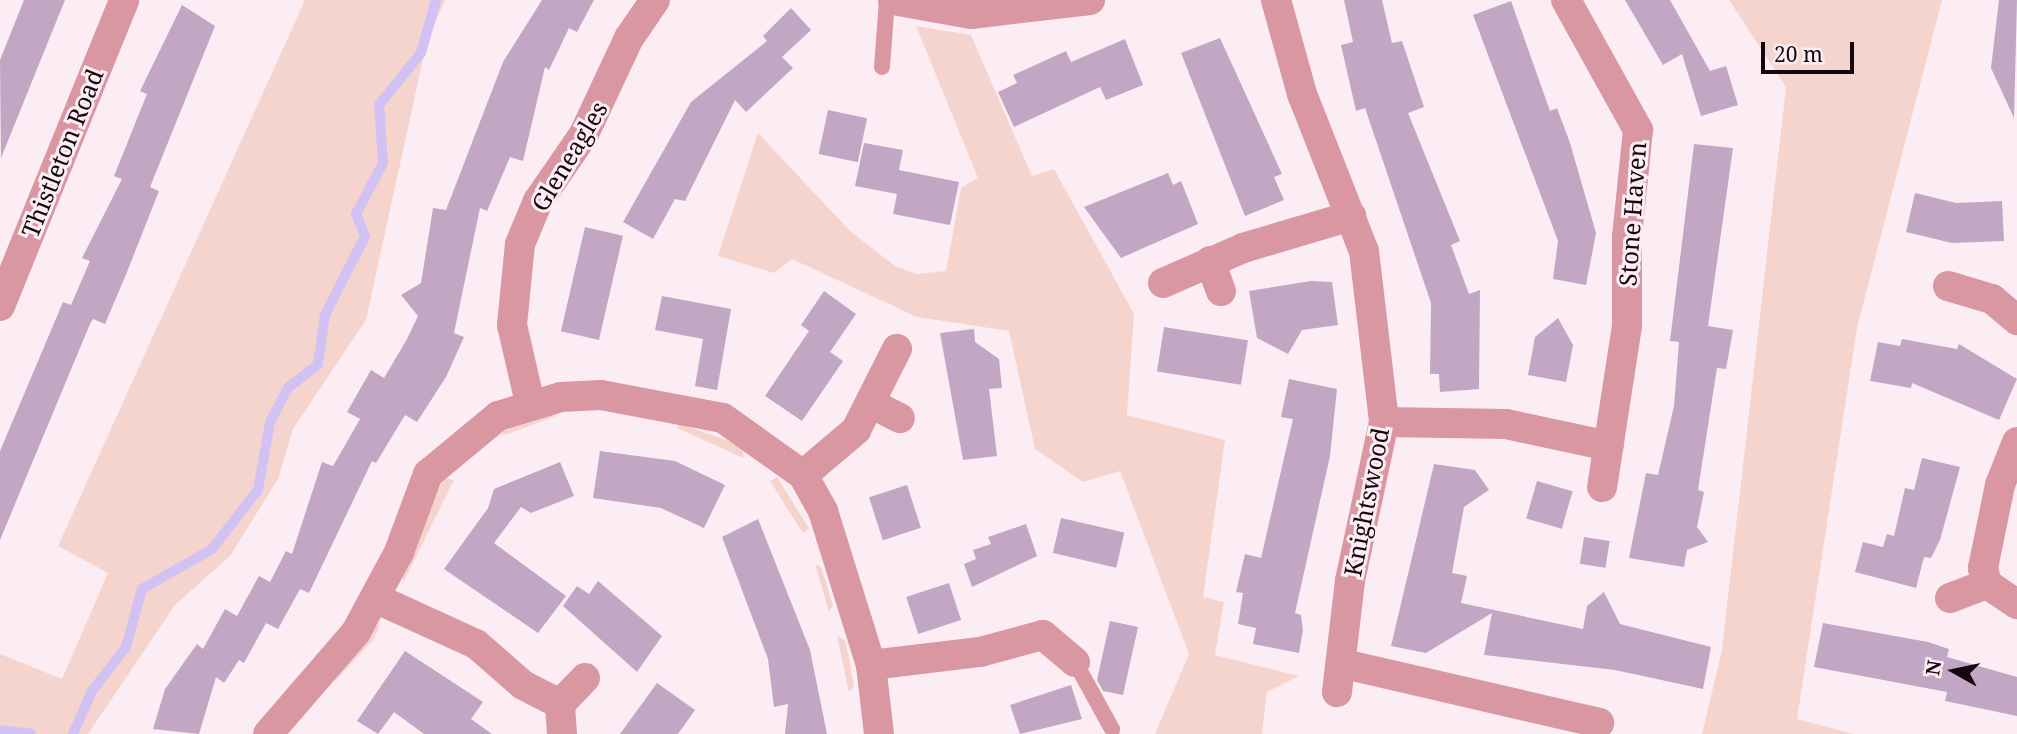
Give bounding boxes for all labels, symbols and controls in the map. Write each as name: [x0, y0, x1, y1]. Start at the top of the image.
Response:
scale bar: [1765, 28, 1858, 72]
text: 20 m: [1774, 40, 1823, 68]
street label: Thistleton Road: [15, 65, 109, 241]
street label: Gleneagles: [525, 96, 613, 216]
street label: Stone Haven: [1613, 141, 1651, 287]
street label: Knightswood: [1338, 425, 1394, 579]
north arrow: [1919, 636, 1989, 706]
text: N: [1919, 658, 1947, 677]

